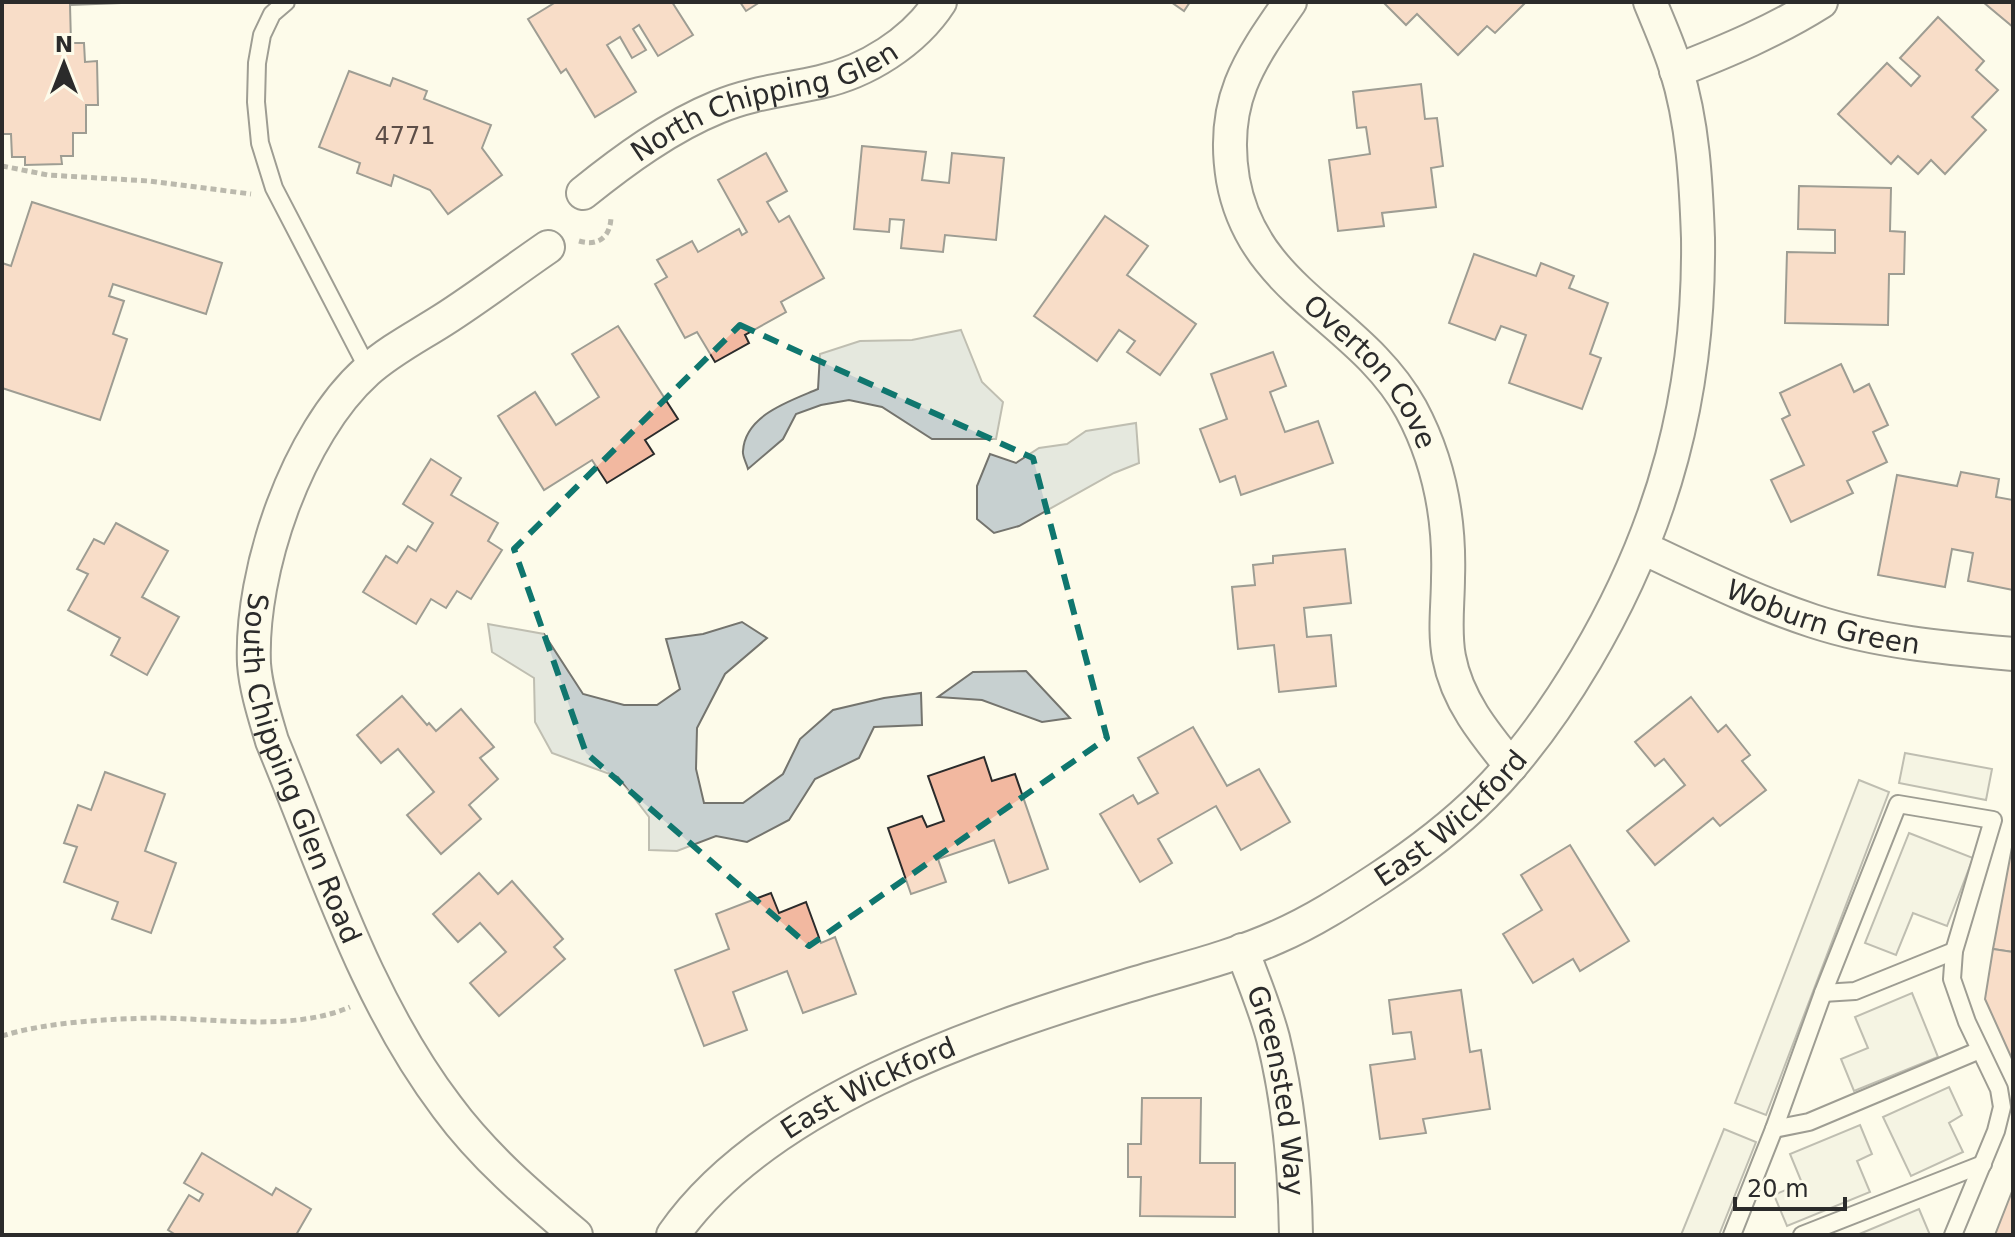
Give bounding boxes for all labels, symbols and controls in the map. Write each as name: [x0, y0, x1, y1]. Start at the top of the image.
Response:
north arrow: [24, 24, 104, 104]
text: N: [55, 32, 73, 57]
street label: North Chipping Glen: [625, 35, 904, 169]
house number: 4771: [374, 122, 436, 150]
street label: Overton Cove: [1297, 288, 1443, 453]
street label: Woburn Green: [1721, 573, 1922, 661]
street label: South Chipping Glen Road: [236, 591, 368, 949]
street label: East Wickford: [1368, 744, 1534, 894]
street label: Greensted Way: [1240, 981, 1311, 1197]
street label: East Wickford: [775, 1030, 960, 1146]
scale bar: [1735, 1161, 1845, 1211]
text: 20 m: [1747, 1175, 1809, 1203]

